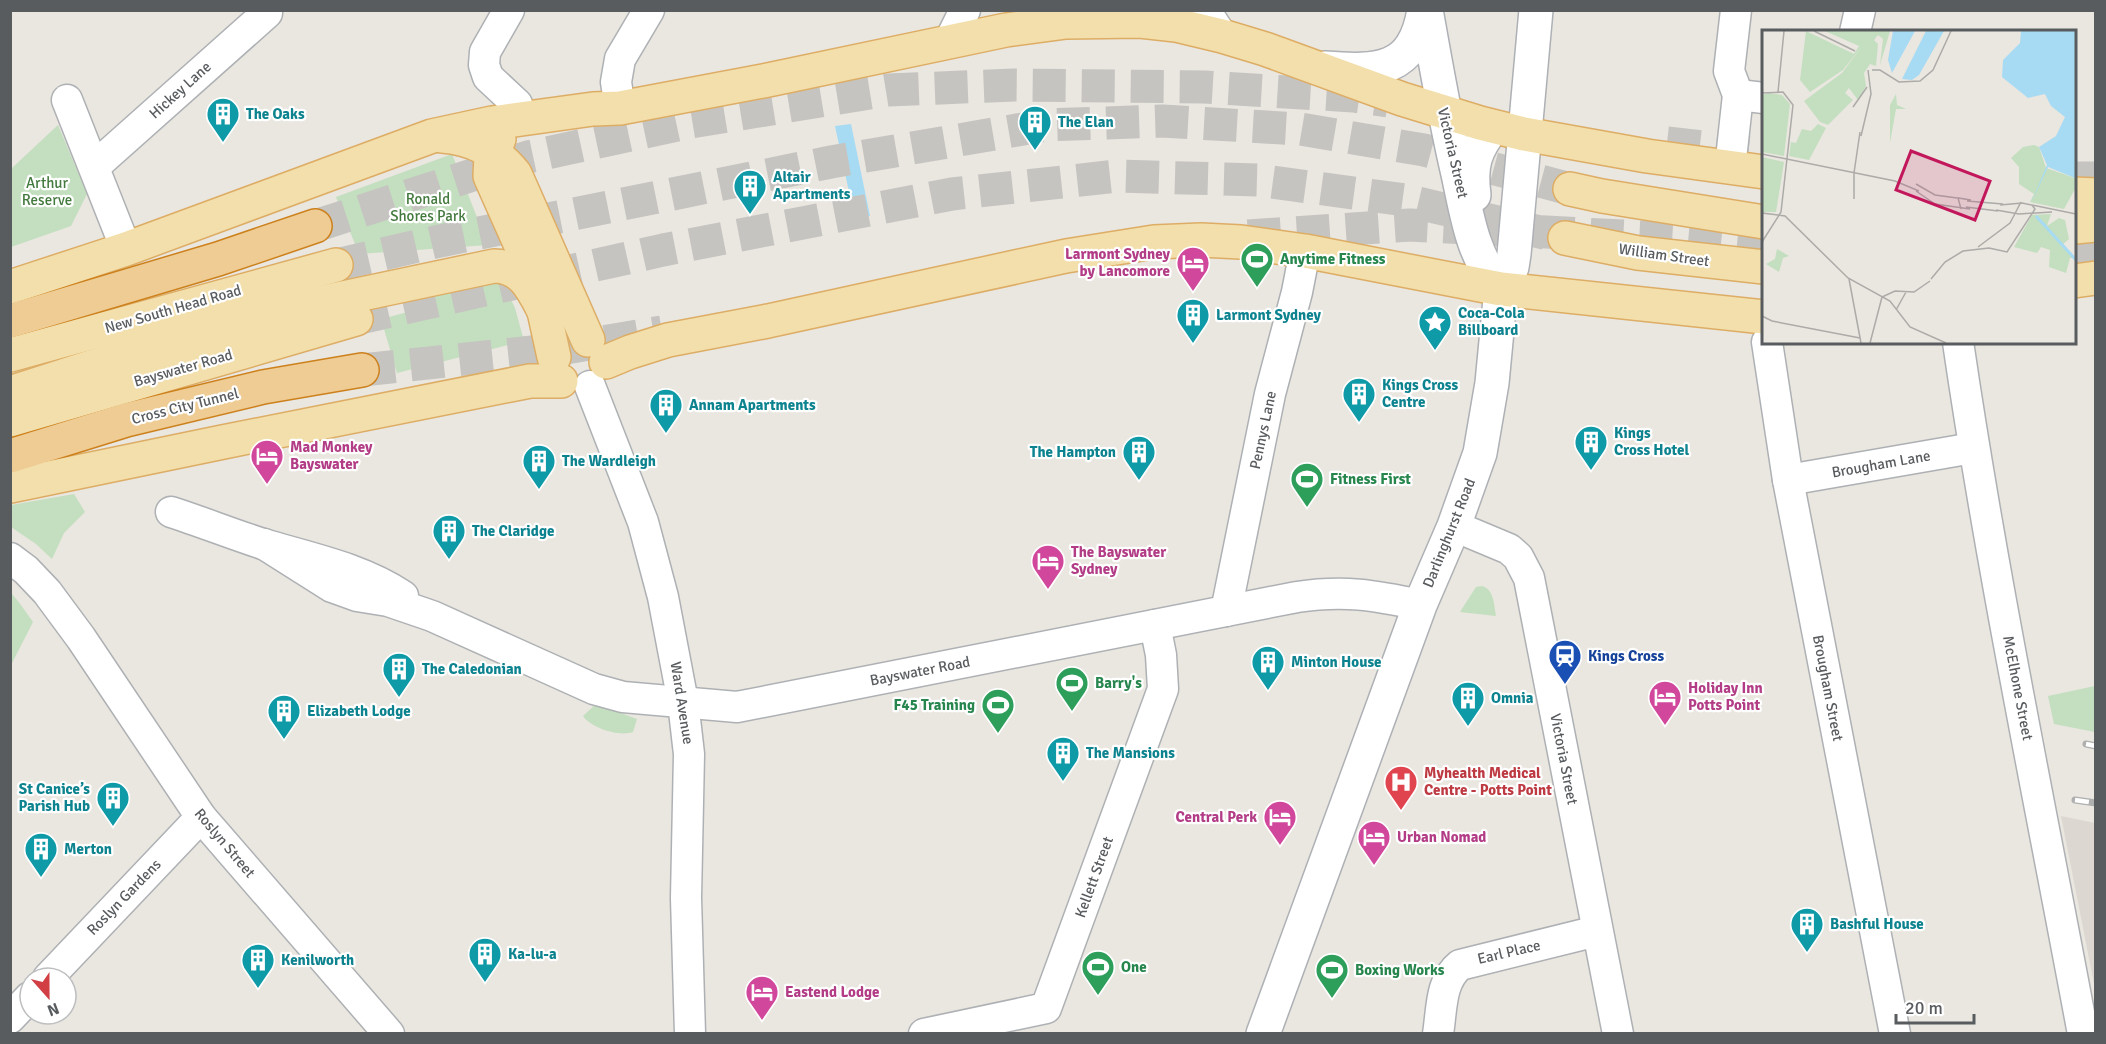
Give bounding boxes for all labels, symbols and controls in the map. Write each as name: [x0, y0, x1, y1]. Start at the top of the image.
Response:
inset map: [1762, 30, 2076, 344]
street label: Hickey Lane: [145, 58, 215, 122]
building icon: The Oaks: [205, 96, 241, 143]
building icon: The Elan: [1017, 104, 1053, 151]
place label: The Oaks: [246, 105, 305, 123]
street label: Victoria Street: [1434, 106, 1472, 200]
place label: The Elan: [1058, 113, 1114, 131]
building icon: Altair Apartments: [732, 168, 768, 215]
place label: Altair Apartments: [773, 168, 851, 203]
park label: Arthur Reserve: [22, 174, 72, 209]
park label: Ronald Shores Park: [390, 190, 466, 225]
street label: William Street: [1617, 240, 1711, 270]
sports icon: Anytime Fitness: [1239, 241, 1275, 288]
place label: Larmont Sydney by Lancomore: [1065, 245, 1171, 280]
hotel icon: Larmont Sydney by Lancomore: [1175, 245, 1211, 292]
place label: Anytime Fitness: [1280, 250, 1386, 268]
street label: New South Head Road: [103, 281, 243, 337]
building icon: Larmont Sydney: [1175, 297, 1211, 344]
place icon: Coca-Cola Billboard: [1417, 304, 1453, 351]
place label: Coca-Cola Billboard: [1458, 304, 1525, 339]
place label: Larmont Sydney: [1216, 306, 1322, 324]
street label: Bayswater Road: [132, 345, 234, 391]
building icon: Kings Cross Centre: [1341, 376, 1377, 423]
place label: Kings Cross Centre: [1382, 376, 1458, 411]
street label: Cross City Tunnel: [130, 384, 240, 428]
building icon: Annam Apartments: [648, 387, 684, 434]
street label: Pennys Lane: [1246, 389, 1280, 471]
place label: Annam Apartments: [689, 396, 816, 414]
building icon: Kings Cross Hotel: [1573, 424, 1609, 471]
place label: Kings Cross Hotel: [1614, 424, 1689, 459]
building icon: The Hampton: [1121, 434, 1157, 481]
hotel icon: Mad Monkey Bayswater: [249, 438, 285, 485]
place label: Mad Monkey Bayswater: [290, 438, 373, 473]
building icon: The Wardleigh: [521, 443, 557, 490]
place label: The Hampton: [1030, 443, 1116, 461]
street label: Brougham Lane: [1830, 446, 1932, 482]
place label: The Wardleigh: [562, 452, 656, 470]
sports icon: Fitness First: [1289, 461, 1325, 508]
place label: Fitness First: [1330, 470, 1411, 488]
street label: Darlinghurst Road: [1419, 476, 1479, 590]
building icon: The Claridge: [431, 513, 467, 560]
place label: The Claridge: [472, 522, 554, 540]
hotel icon: The Bayswater Sydney: [1030, 543, 1066, 590]
place label: The Bayswater Sydney: [1071, 543, 1166, 578]
street label: Brougham Street: [1809, 633, 1847, 743]
street label: McElhone Street: [1999, 634, 2037, 742]
station icon: Kings Cross: [1547, 638, 1583, 685]
building icon: Minton House: [1250, 644, 1286, 691]
place label: Kings Cross: [1588, 647, 1664, 665]
building icon: The Caledonian: [381, 651, 417, 698]
street label: Bayswater Road: [868, 652, 972, 690]
place label: Minton House: [1291, 653, 1381, 671]
place label: The Caledonian: [422, 660, 522, 678]
street label: Ward Avenue: [667, 660, 697, 746]
sports icon: Barry's: [1054, 665, 1090, 712]
place label: Barry's: [1095, 674, 1142, 692]
hotel icon: Holiday Inn Potts Point: [1647, 679, 1683, 726]
place label: Holiday Inn Potts Point: [1688, 679, 1763, 714]
building icon: Omnia: [1450, 680, 1486, 727]
sports icon: F45 Training: [980, 687, 1016, 734]
place label: Omnia: [1491, 689, 1534, 707]
building icon: Elizabeth Lodge: [266, 693, 302, 740]
place label: F45 Training: [894, 696, 975, 714]
place label: Elizabeth Lodge: [307, 702, 411, 720]
street label: Victoria Street: [1546, 712, 1582, 806]
building icon: The Mansions: [1045, 735, 1081, 782]
place label: The Mansions: [1086, 744, 1175, 762]
hospital icon: Myhealth Medical Centre - Potts Point: [1383, 764, 1419, 811]
place label: Myhealth Medical Centre - Potts Point: [1424, 764, 1552, 799]
place label: St Canice’s Parish Hub: [18, 780, 90, 815]
building icon: St Canice’s Parish Hub: [95, 780, 131, 827]
hotel icon: Central Perk: [1262, 799, 1298, 846]
street label: Roslyn Street: [191, 805, 259, 881]
place label: Central Perk: [1175, 808, 1257, 826]
hotel icon: Urban Nomad: [1356, 819, 1392, 866]
place label: Urban Nomad: [1397, 828, 1486, 846]
building icon: Merton: [23, 831, 59, 878]
street label: Kellett Street: [1071, 834, 1117, 920]
place label: Merton: [64, 840, 112, 858]
street label: Roslyn Gardens: [83, 855, 165, 939]
building icon: Bashful House: [1789, 906, 1825, 953]
place label: Bashful House: [1830, 915, 1924, 933]
building icon: Ka-lu-a: [467, 936, 503, 983]
street label: Earl Place: [1476, 936, 1542, 968]
building icon: Kenilworth: [240, 942, 276, 989]
place label: Ka-lu-a: [508, 945, 557, 963]
sports icon: One: [1080, 949, 1116, 996]
place label: Kenilworth: [281, 951, 354, 969]
sports icon: Boxing Works: [1314, 952, 1350, 999]
place label: One: [1121, 958, 1147, 976]
place label: Boxing Works: [1355, 961, 1445, 979]
north arrow: [18, 966, 78, 1026]
hotel icon: Eastend Lodge: [744, 974, 780, 1021]
place label: Eastend Lodge: [785, 983, 879, 1001]
scale bar: [1896, 987, 1974, 1025]
text: 20 m: [1905, 997, 1943, 1019]
text: N: [44, 998, 62, 1020]

